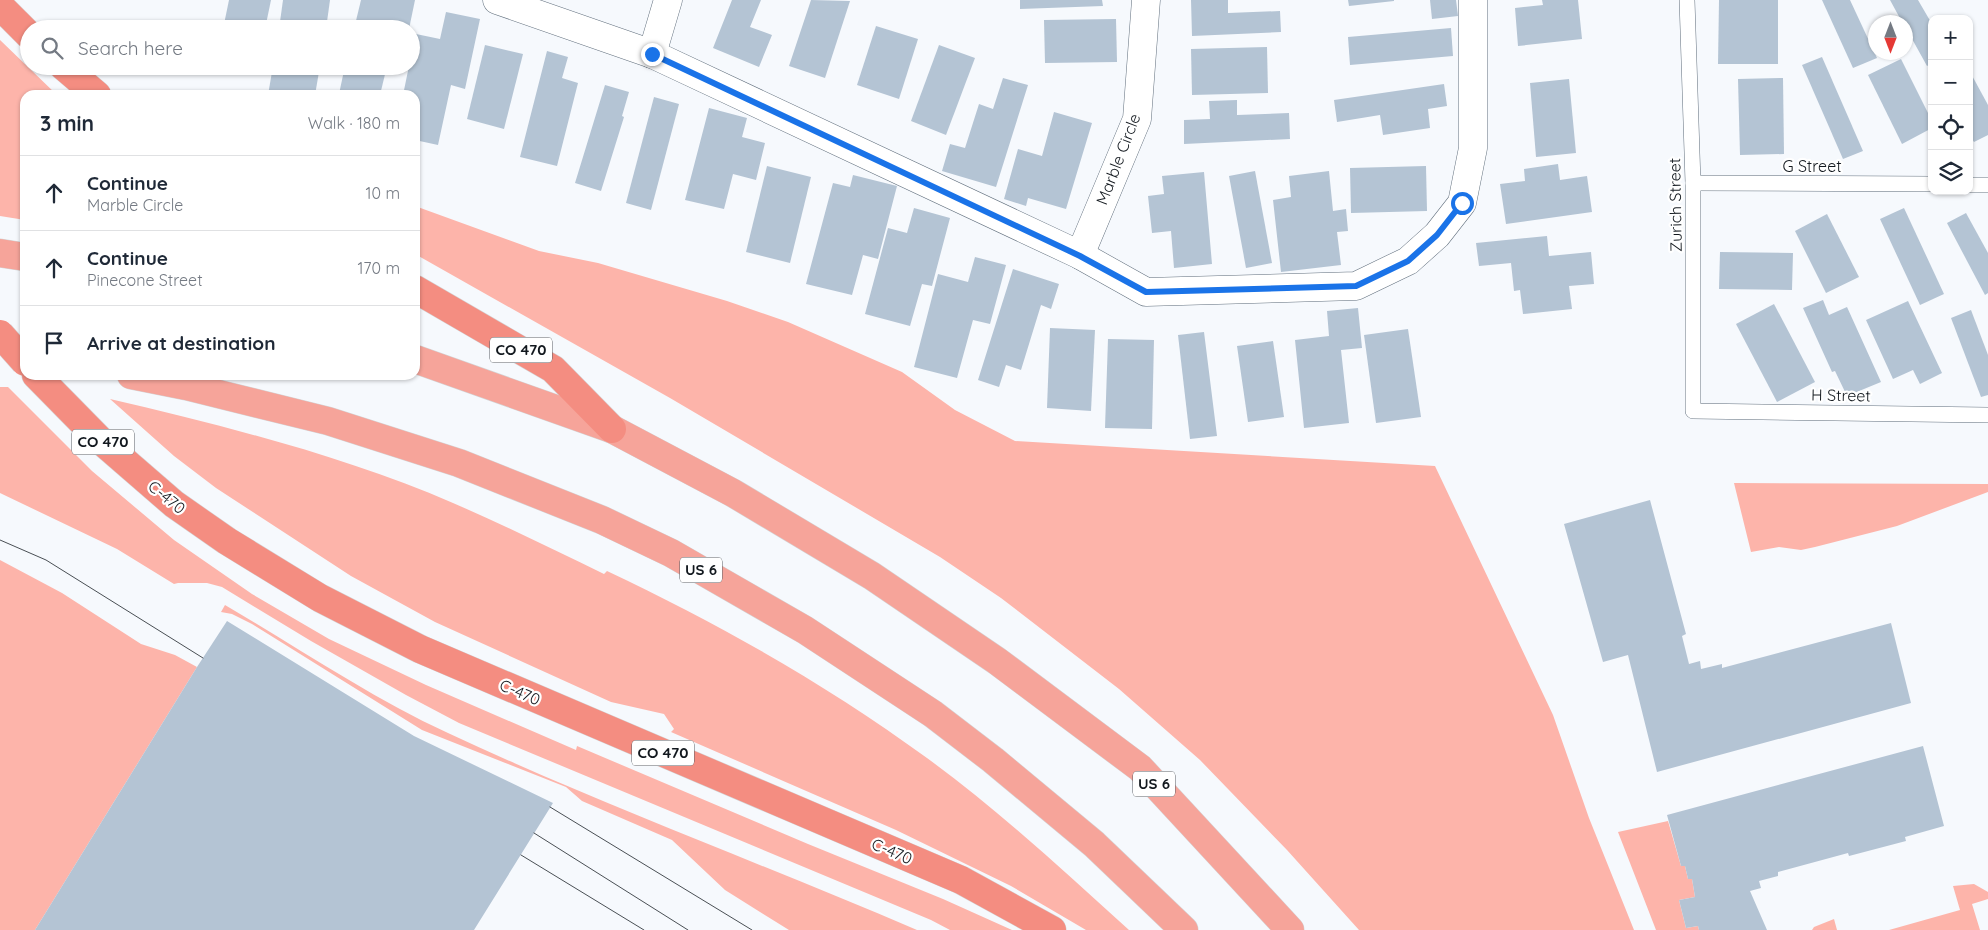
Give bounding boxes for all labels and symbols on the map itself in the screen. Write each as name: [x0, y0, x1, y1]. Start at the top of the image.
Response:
north arrow: [1868, 15, 1913, 60]
route end: [641, 43, 664, 66]
street label: Marble Circle: [1091, 110, 1145, 208]
street label: G Street: [1782, 156, 1842, 176]
street label: Zurich Street: [1664, 158, 1686, 252]
route start: [1451, 192, 1474, 215]
road number: CO 470: [490, 338, 552, 362]
street label: H Street: [1811, 384, 1871, 406]
road number: CO 470: [72, 430, 134, 454]
street label: C-470: [144, 476, 190, 518]
road number: US 6: [680, 558, 722, 582]
street label: C-470: [497, 675, 543, 709]
road number: CO 470: [632, 740, 694, 766]
road number: US 6: [1133, 772, 1175, 796]
street label: C-470: [869, 834, 915, 868]

